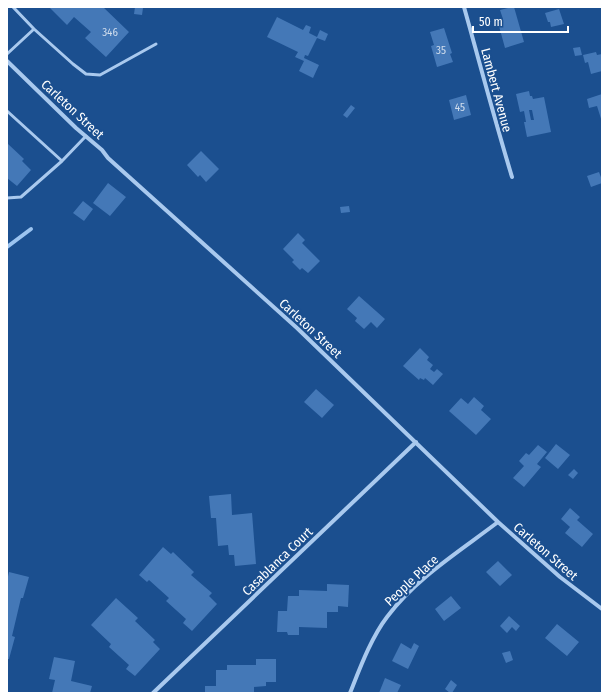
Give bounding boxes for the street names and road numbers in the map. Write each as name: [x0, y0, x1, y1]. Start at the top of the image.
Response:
street label: Lambert Avenue: [478, 47, 515, 134]
street label: Carleton Street: [38, 77, 108, 143]
street label: Carleton Street: [276, 296, 346, 362]
street label: Carleton Street: [511, 519, 581, 584]
street label: Casablanca Court: [239, 524, 316, 599]
street label: People Place: [382, 552, 441, 609]

